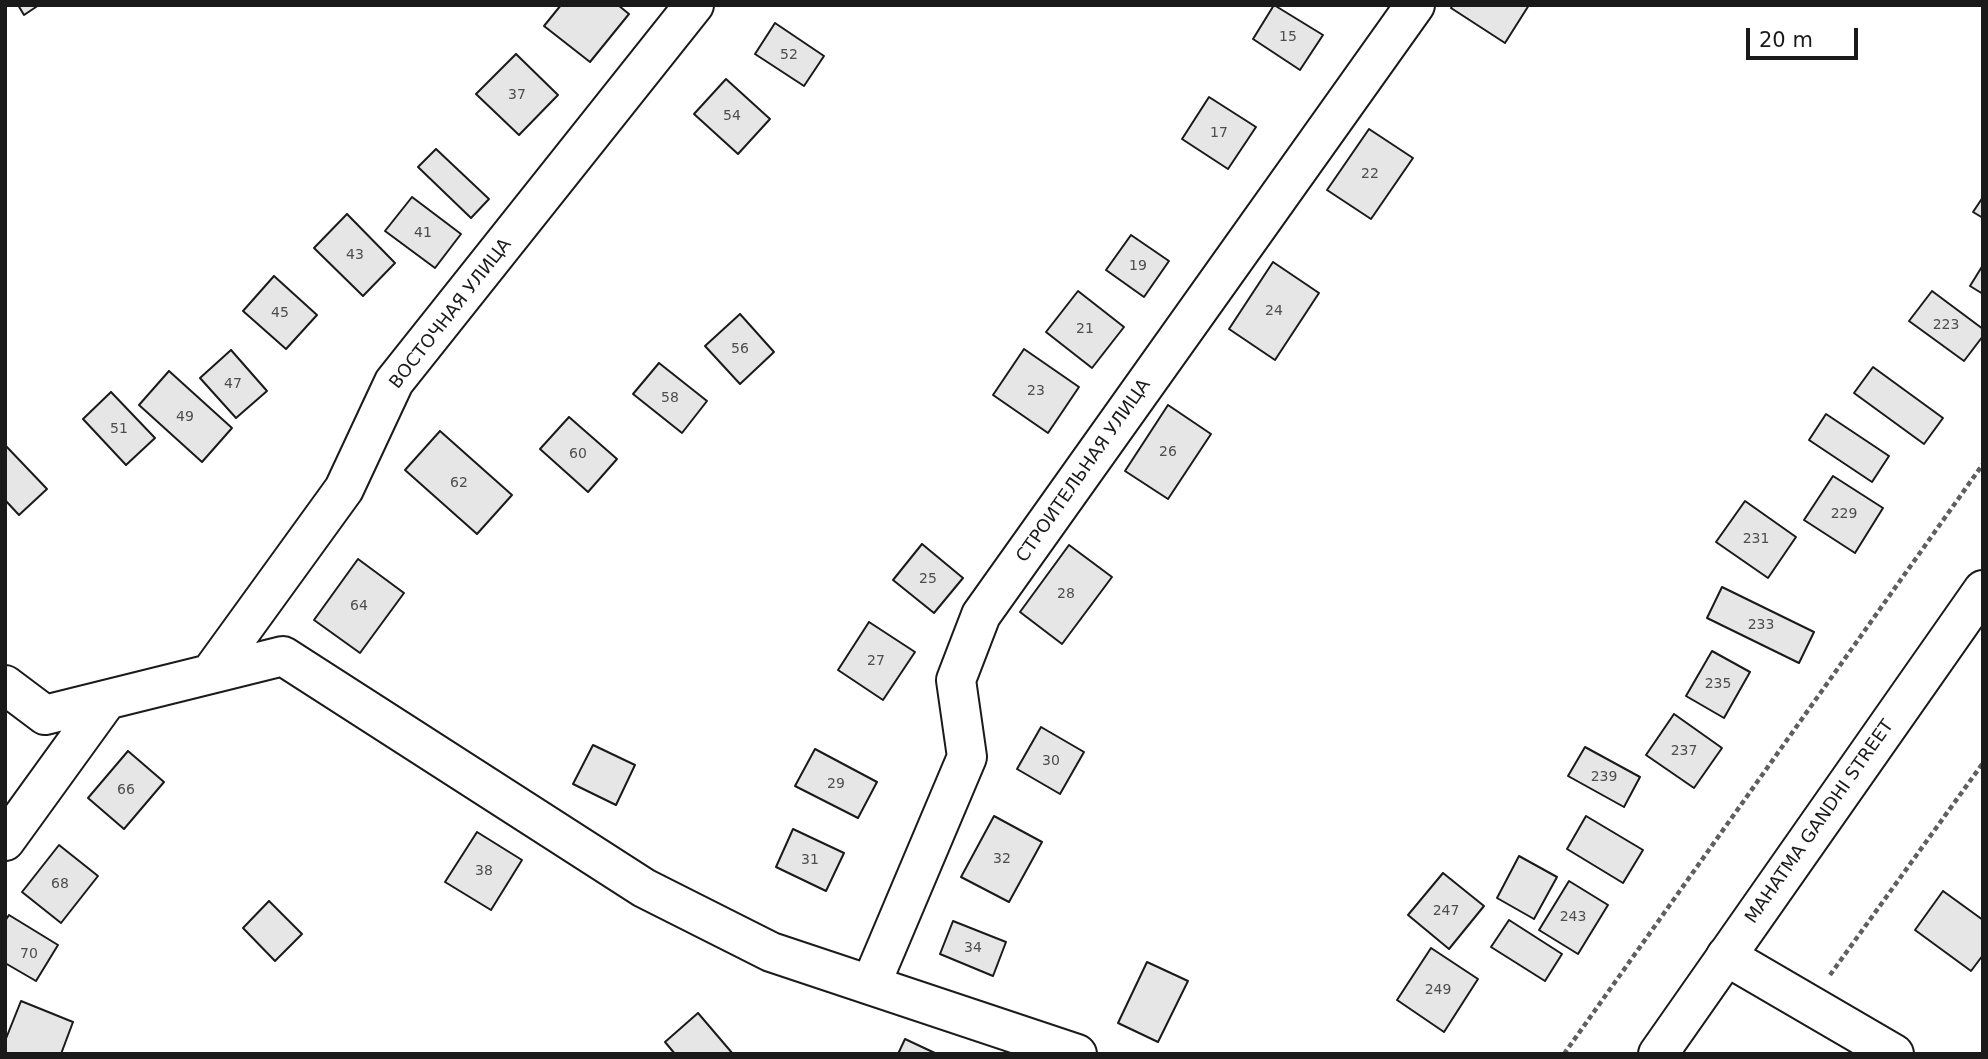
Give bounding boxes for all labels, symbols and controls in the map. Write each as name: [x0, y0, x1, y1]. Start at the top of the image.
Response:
scale bar: [1750, 14, 1862, 58]
text: 20 m: [1759, 28, 1813, 52]
house number: 15: [1279, 29, 1297, 45]
house number: 52: [780, 47, 798, 63]
house number: 37: [508, 87, 526, 103]
house number: 54: [723, 108, 741, 124]
house number: 17: [1210, 125, 1228, 141]
house number: 22: [1361, 166, 1379, 182]
house number: 41: [414, 225, 432, 241]
street label: ВОСТОЧНАЯ УЛИЦА: [386, 234, 516, 394]
house number: 43: [346, 247, 364, 263]
house number: 19: [1129, 258, 1147, 274]
house number: 24: [1265, 303, 1283, 319]
house number: 45: [271, 305, 289, 321]
house number: 223: [1933, 317, 1959, 333]
house number: 21: [1076, 321, 1094, 337]
house number: 56: [731, 341, 749, 357]
street label: СТРОИТЕЛЬНАЯ УЛИЦА: [1012, 375, 1156, 567]
house number: 47: [224, 376, 242, 392]
house number: 23: [1027, 383, 1045, 399]
house number: 58: [661, 390, 679, 406]
house number: 49: [176, 409, 194, 425]
house number: 51: [110, 421, 128, 437]
house number: 26: [1159, 444, 1177, 460]
house number: 60: [569, 446, 587, 462]
house number: 62: [450, 475, 468, 491]
house number: 229: [1831, 506, 1857, 522]
house number: 231: [1743, 531, 1769, 547]
house number: 25: [919, 571, 937, 587]
house number: 28: [1057, 586, 1075, 602]
house number: 64: [350, 598, 368, 614]
house number: 233: [1748, 617, 1774, 633]
house number: 27: [867, 653, 885, 669]
house number: 235: [1705, 676, 1731, 692]
street label: MAHATMA GANDHI STREET: [1741, 716, 1899, 928]
house number: 237: [1671, 743, 1697, 759]
house number: 30: [1042, 753, 1060, 769]
house number: 239: [1591, 769, 1617, 785]
house number: 29: [827, 776, 845, 792]
house number: 66: [117, 782, 135, 798]
house number: 32: [993, 851, 1011, 867]
house number: 31: [801, 852, 819, 868]
house number: 38: [475, 863, 493, 879]
house number: 68: [51, 876, 69, 892]
house number: 247: [1433, 903, 1459, 919]
house number: 243: [1560, 909, 1586, 925]
house number: 34: [964, 940, 982, 956]
house number: 70: [20, 946, 38, 962]
house number: 249: [1425, 982, 1451, 998]

